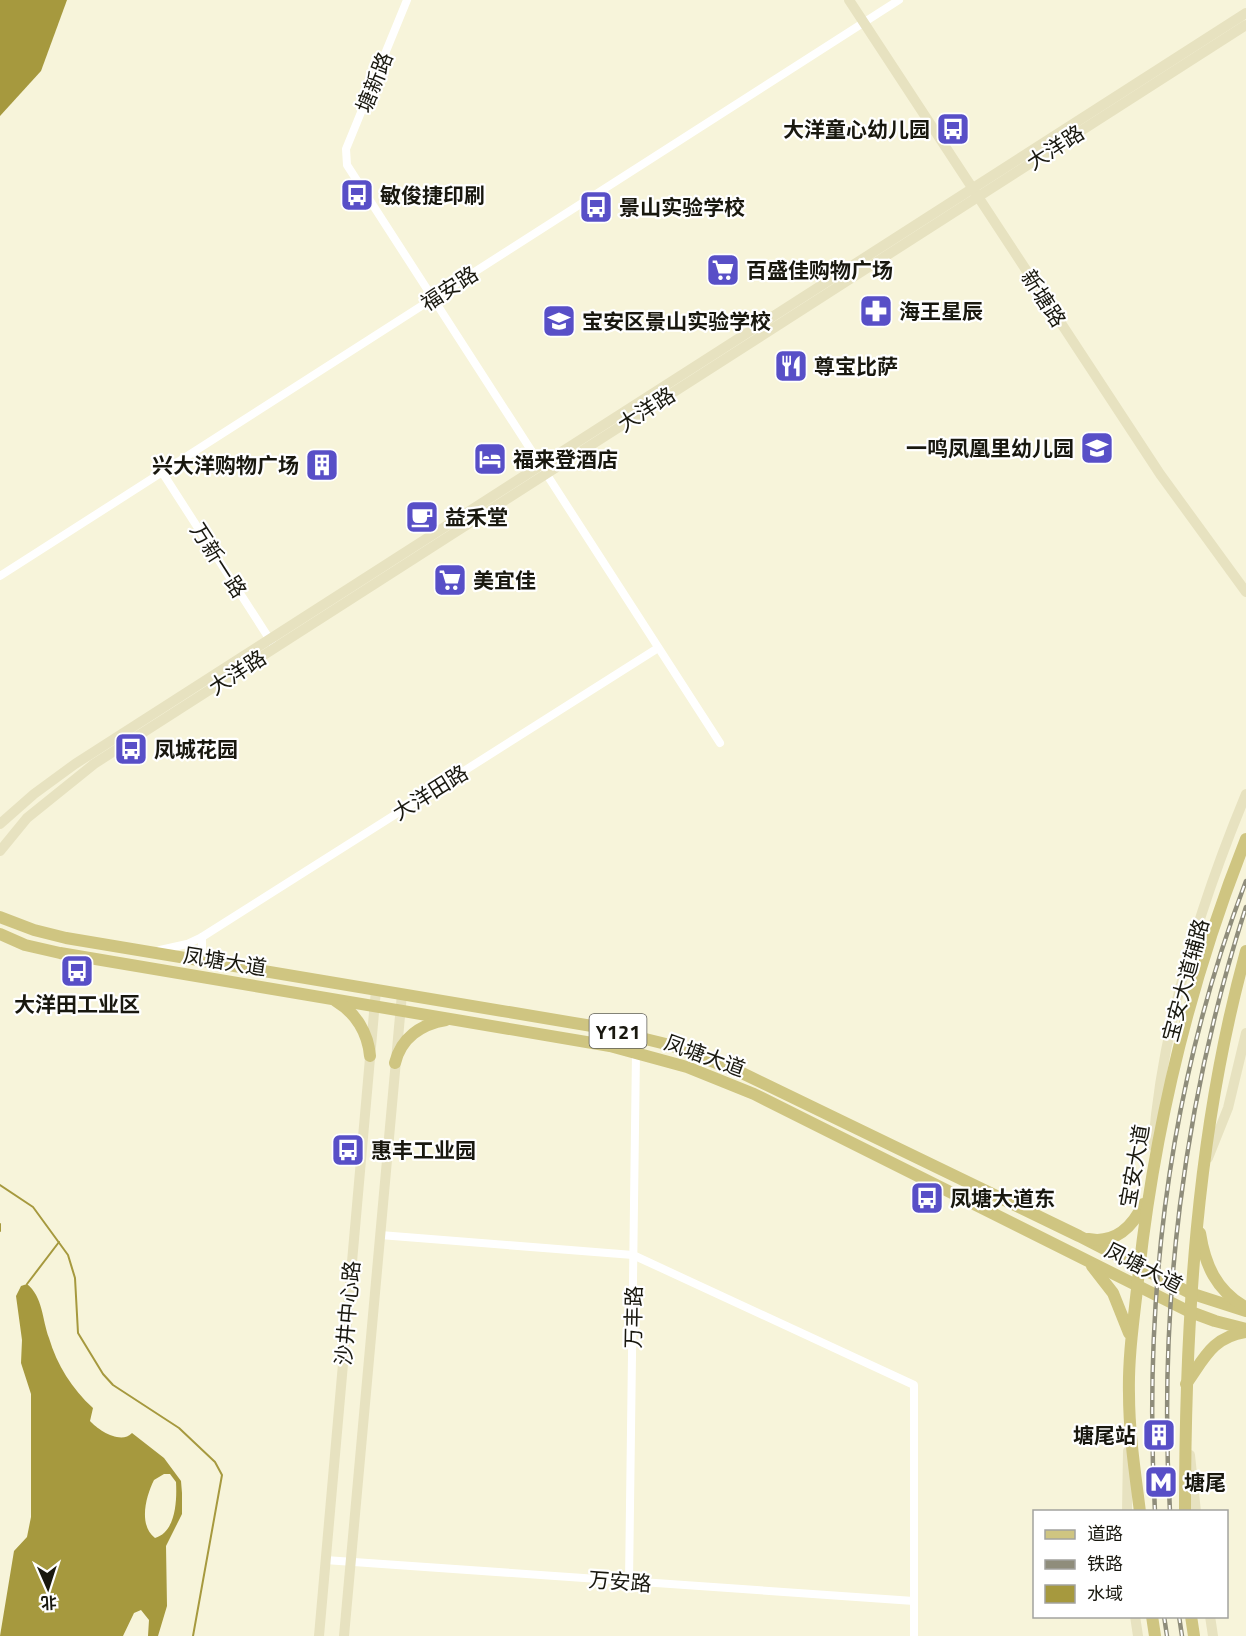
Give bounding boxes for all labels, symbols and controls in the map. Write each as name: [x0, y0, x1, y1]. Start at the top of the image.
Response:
street label: 塘新路: [347, 47, 401, 117]
bus stop icon: 大洋童心幼儿园: [935, 111, 971, 147]
place label: 大洋童心幼儿园: [783, 113, 930, 145]
street label: 大洋路: [1020, 116, 1090, 178]
bus stop icon: 敏俊捷印刷: [339, 177, 375, 213]
place label: 敏俊捷印刷: [380, 179, 485, 211]
bus stop icon: 景山实验学校: [578, 189, 614, 225]
place label: 景山实验学校: [619, 191, 745, 223]
supermarket icon: 百盛佳购物广场: [705, 252, 741, 288]
place label: 百盛佳购物广场: [746, 254, 893, 286]
street label: 福安路: [414, 257, 484, 319]
street label: 新塘路: [1013, 263, 1075, 333]
pharmacy icon: 海王星辰: [858, 293, 894, 329]
place label: 海王星辰: [899, 295, 983, 327]
school or university icon: 宝安区景山实验学校: [541, 303, 577, 339]
place label: 宝安区景山实验学校: [582, 305, 771, 337]
restaurant icon: 尊宝比萨: [773, 348, 809, 384]
place label: 尊宝比萨: [814, 350, 898, 382]
street label: 大洋路: [611, 378, 681, 440]
school or university icon: 一鸣凤凰里幼儿园: [1079, 430, 1115, 466]
place label: 一鸣凤凰里幼儿园: [906, 432, 1074, 464]
hotel icon: 福来登酒店: [472, 441, 508, 477]
place label: 福来登酒店: [513, 443, 618, 475]
building icon: 兴大洋购物广场: [304, 447, 340, 483]
place label: 兴大洋购物广场: [152, 449, 299, 481]
cafe icon: 益禾堂: [404, 499, 440, 535]
place label: 益禾堂: [445, 501, 508, 533]
street label: 万新一路: [183, 516, 255, 604]
supermarket icon: 美宜佳: [432, 562, 468, 598]
place label: 美宜佳: [473, 564, 536, 596]
street label: 大洋路: [202, 641, 272, 703]
bus stop icon: 凤城花园: [113, 731, 149, 767]
place label: 凤城花园: [154, 733, 238, 765]
street label: 大洋田路: [386, 756, 474, 828]
street label: 宝安大道辅路: [1153, 915, 1217, 1045]
street label: 凤塘大道: [181, 939, 269, 983]
bus stop icon: 大洋田工业区: [59, 953, 95, 989]
place label: 大洋田工业区: [14, 988, 140, 1020]
road number: Y121: [590, 1014, 646, 1048]
street label: 凤塘大道: [660, 1026, 750, 1084]
street label: 宝安大道: [1111, 1122, 1157, 1210]
bus stop icon: 惠丰工业园: [330, 1132, 366, 1168]
place label: 惠丰工业园: [371, 1134, 476, 1166]
bus stop icon: 凤塘大道东: [909, 1180, 945, 1216]
place label: 凤塘大道东: [950, 1182, 1055, 1214]
street label: 凤塘大道: [1099, 1234, 1189, 1300]
street label: 沙井中心路: [326, 1259, 368, 1367]
street label: 万丰路: [616, 1285, 650, 1349]
building icon: 塘尾站: [1141, 1417, 1177, 1453]
place label: 塘尾站: [1073, 1419, 1136, 1451]
metro station icon: 塘尾: [1143, 1464, 1179, 1500]
place label: 塘尾: [1184, 1466, 1226, 1498]
legend: [1033, 1510, 1228, 1618]
text: 道路: [1087, 1520, 1123, 1547]
text: 铁路: [1087, 1550, 1123, 1577]
north arrow: [18, 1558, 78, 1618]
street label: 万安路: [587, 1563, 653, 1599]
text: 水域: [1087, 1580, 1123, 1607]
text: 北: [40, 1591, 57, 1615]

